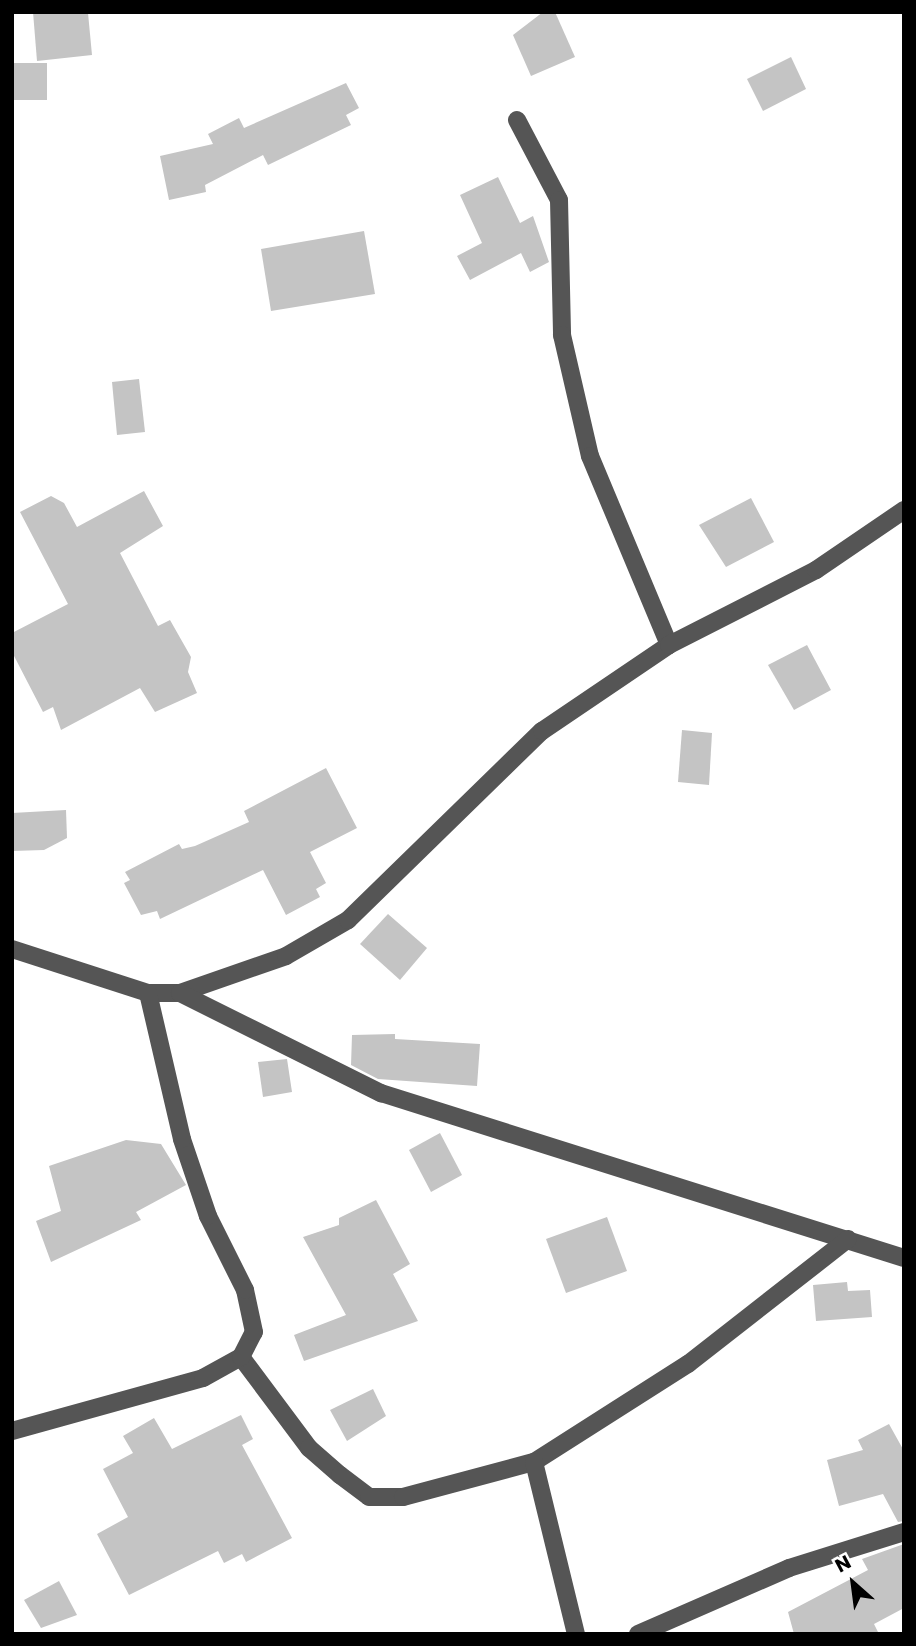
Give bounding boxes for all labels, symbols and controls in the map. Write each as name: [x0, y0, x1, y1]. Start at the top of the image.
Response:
north arrow: [818, 1548, 888, 1618]
text: N: [830, 1549, 856, 1579]

